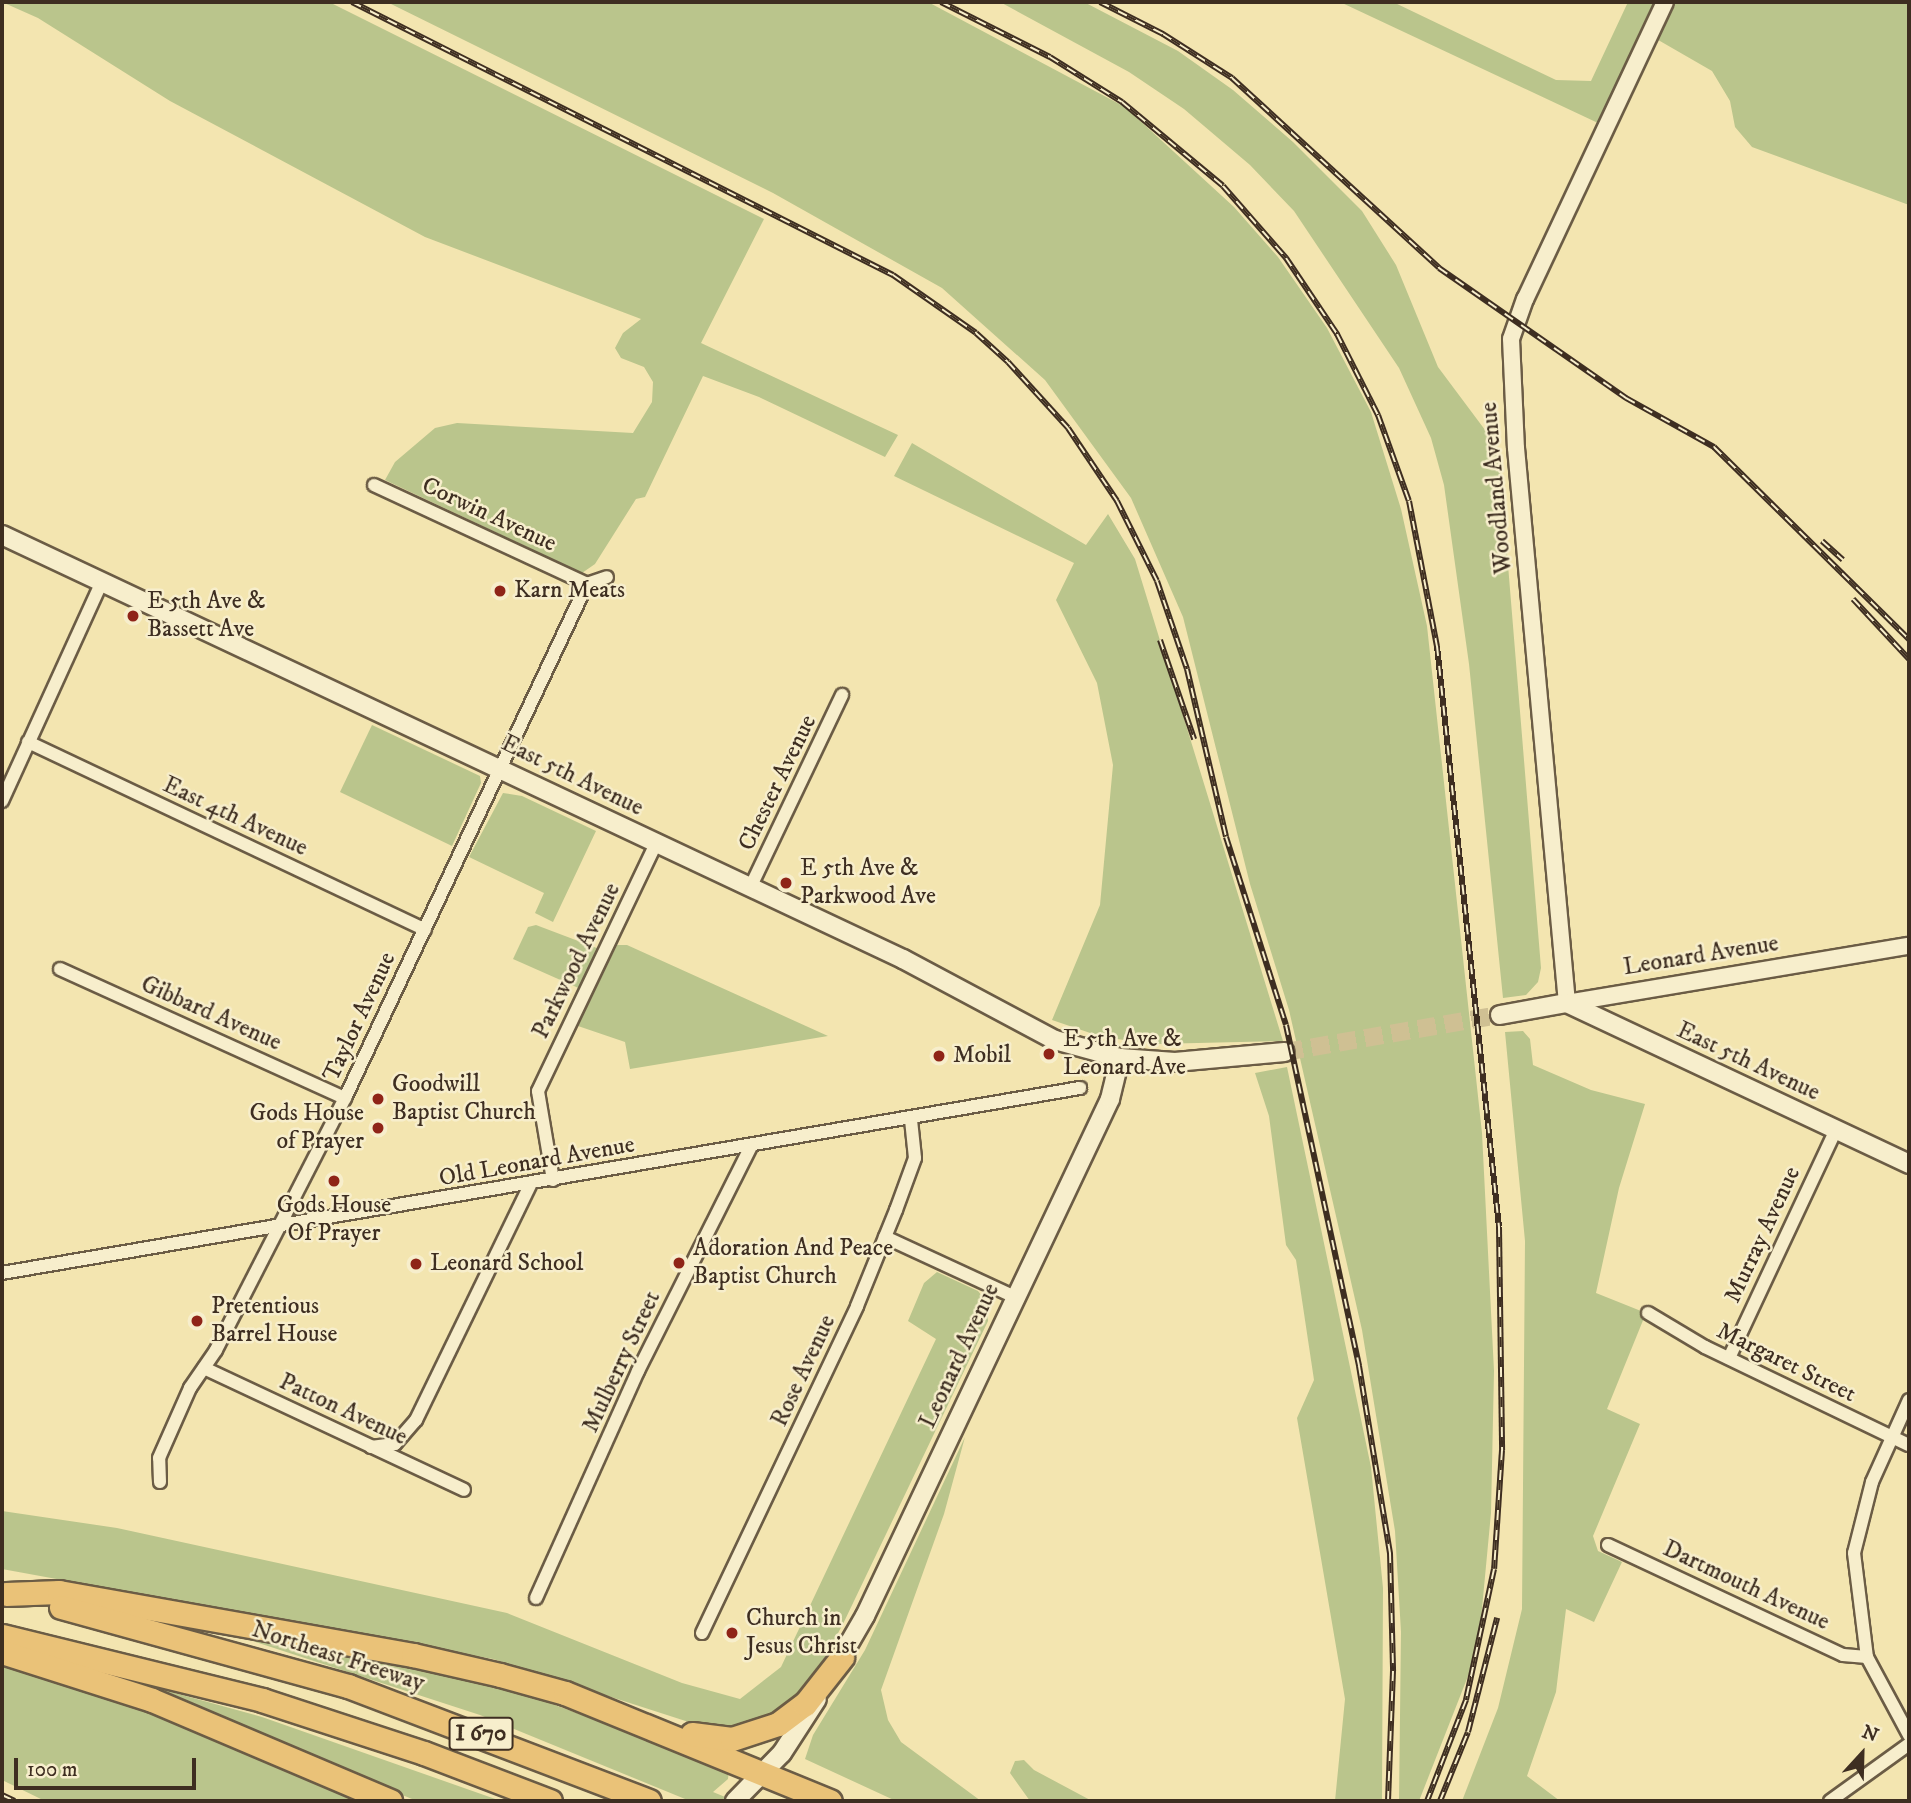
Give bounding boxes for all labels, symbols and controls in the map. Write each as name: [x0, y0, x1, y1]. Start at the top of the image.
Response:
street label: Woodland Avenue: [1475, 401, 1519, 575]
street label: Corwin Avenue: [417, 471, 561, 559]
place label: Karn Meats: [514, 577, 625, 605]
marker: Karn Meats: [492, 583, 508, 599]
place label: E 5th Ave & Bassett Ave: [147, 588, 265, 644]
marker: E 5th Ave & Bassett Ave: [125, 608, 141, 624]
street label: Chester Avenue: [733, 710, 823, 856]
street label: East 5th Avenue: [496, 729, 648, 823]
street label: East 4th Avenue: [158, 771, 312, 863]
place label: E 5th Ave & Parkwood Ave: [800, 855, 936, 911]
marker: E 5th Ave & Parkwood Ave: [778, 875, 794, 891]
street label: Parkwood Avenue: [527, 878, 627, 1044]
street label: Leonard Avenue: [1621, 930, 1781, 982]
street label: Taylor Avenue: [318, 948, 402, 1086]
street label: Gibbard Avenue: [136, 970, 286, 1058]
street label: East 5th Avenue: [1672, 1016, 1824, 1108]
place label: E 5th Ave & Leonard Ave: [1063, 1026, 1186, 1082]
place label: Mobil: [953, 1042, 1011, 1070]
marker: E 5th Ave & Leonard Ave: [1041, 1046, 1057, 1062]
marker: Mobil: [931, 1048, 947, 1064]
place label: Goodwill Baptist Church: [392, 1071, 536, 1127]
marker: Goodwill Baptist Church: [370, 1091, 386, 1107]
place label: Gods House of Prayer: [249, 1100, 364, 1156]
marker: Gods House of Prayer: [370, 1120, 386, 1136]
street label: Old Leonard Avenue: [437, 1131, 637, 1193]
street label: Murray Avenue: [1719, 1162, 1807, 1308]
marker: Gods House Of Prayer: [326, 1173, 342, 1189]
place label: Gods House Of Prayer: [277, 1192, 391, 1248]
place label: Adoration And Peace Baptist Church: [693, 1235, 893, 1291]
place label: Leonard School: [430, 1250, 583, 1278]
marker: Adoration And Peace Baptist Church: [671, 1255, 687, 1271]
marker: Leonard School: [408, 1256, 424, 1272]
street label: Leonard Avenue: [914, 1279, 1006, 1433]
street label: Mulberry Street: [577, 1287, 667, 1437]
place label: Pretentious Barrel House: [211, 1293, 338, 1349]
street label: Rose Avenue: [766, 1311, 842, 1431]
marker: Pretentious Barrel House: [189, 1313, 205, 1329]
street label: Margaret Street: [1712, 1317, 1860, 1409]
street label: Patton Avenue: [274, 1368, 412, 1452]
street label: Dartmouth Avenue: [1658, 1535, 1834, 1637]
place label: Church in Jesus Christ: [746, 1605, 857, 1661]
street label: Northeast Freeway: [248, 1615, 428, 1699]
marker: Church in Jesus Christ: [724, 1625, 740, 1641]
road number: I 670: [448, 1714, 514, 1754]
north arrow: [1827, 1719, 1897, 1789]
text: N: [1859, 1720, 1882, 1748]
scale bar: [18, 1744, 200, 1788]
text: 100 m: [27, 1757, 78, 1783]

